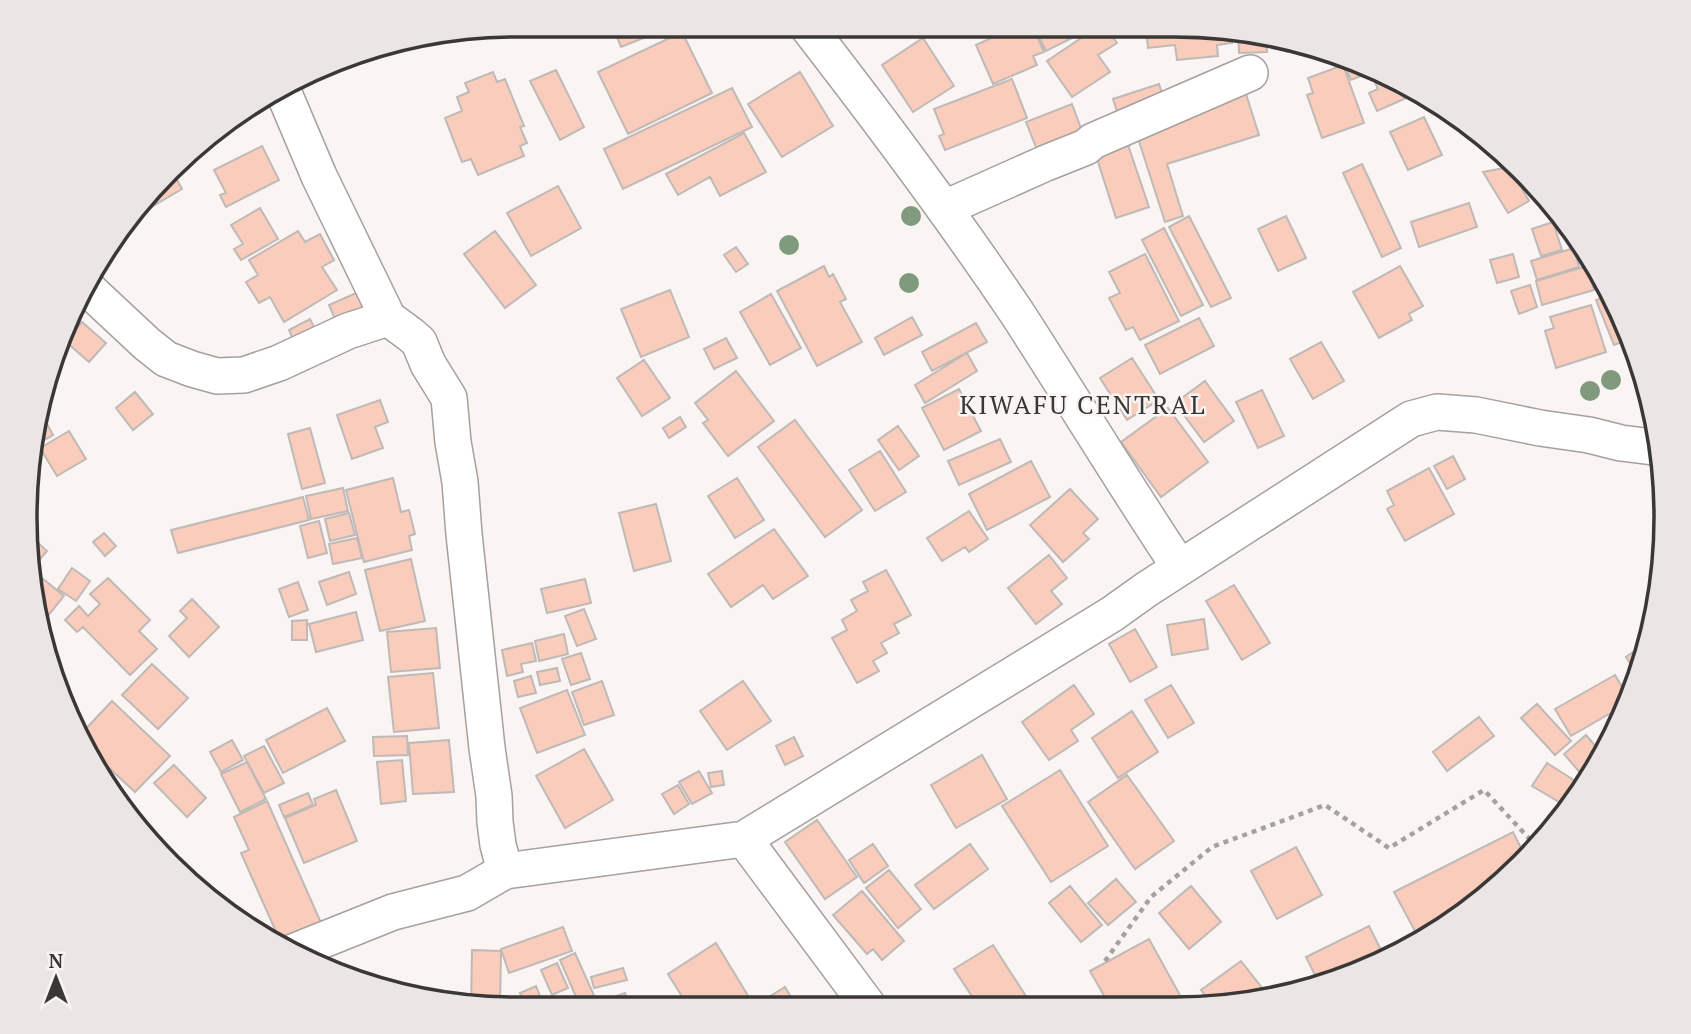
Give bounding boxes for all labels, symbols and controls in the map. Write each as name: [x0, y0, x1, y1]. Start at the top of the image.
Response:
district label: KIWAFU CENTRAL: [959, 387, 1207, 421]
north arrow: [21, 943, 91, 1013]
text: N: [49, 948, 64, 973]

